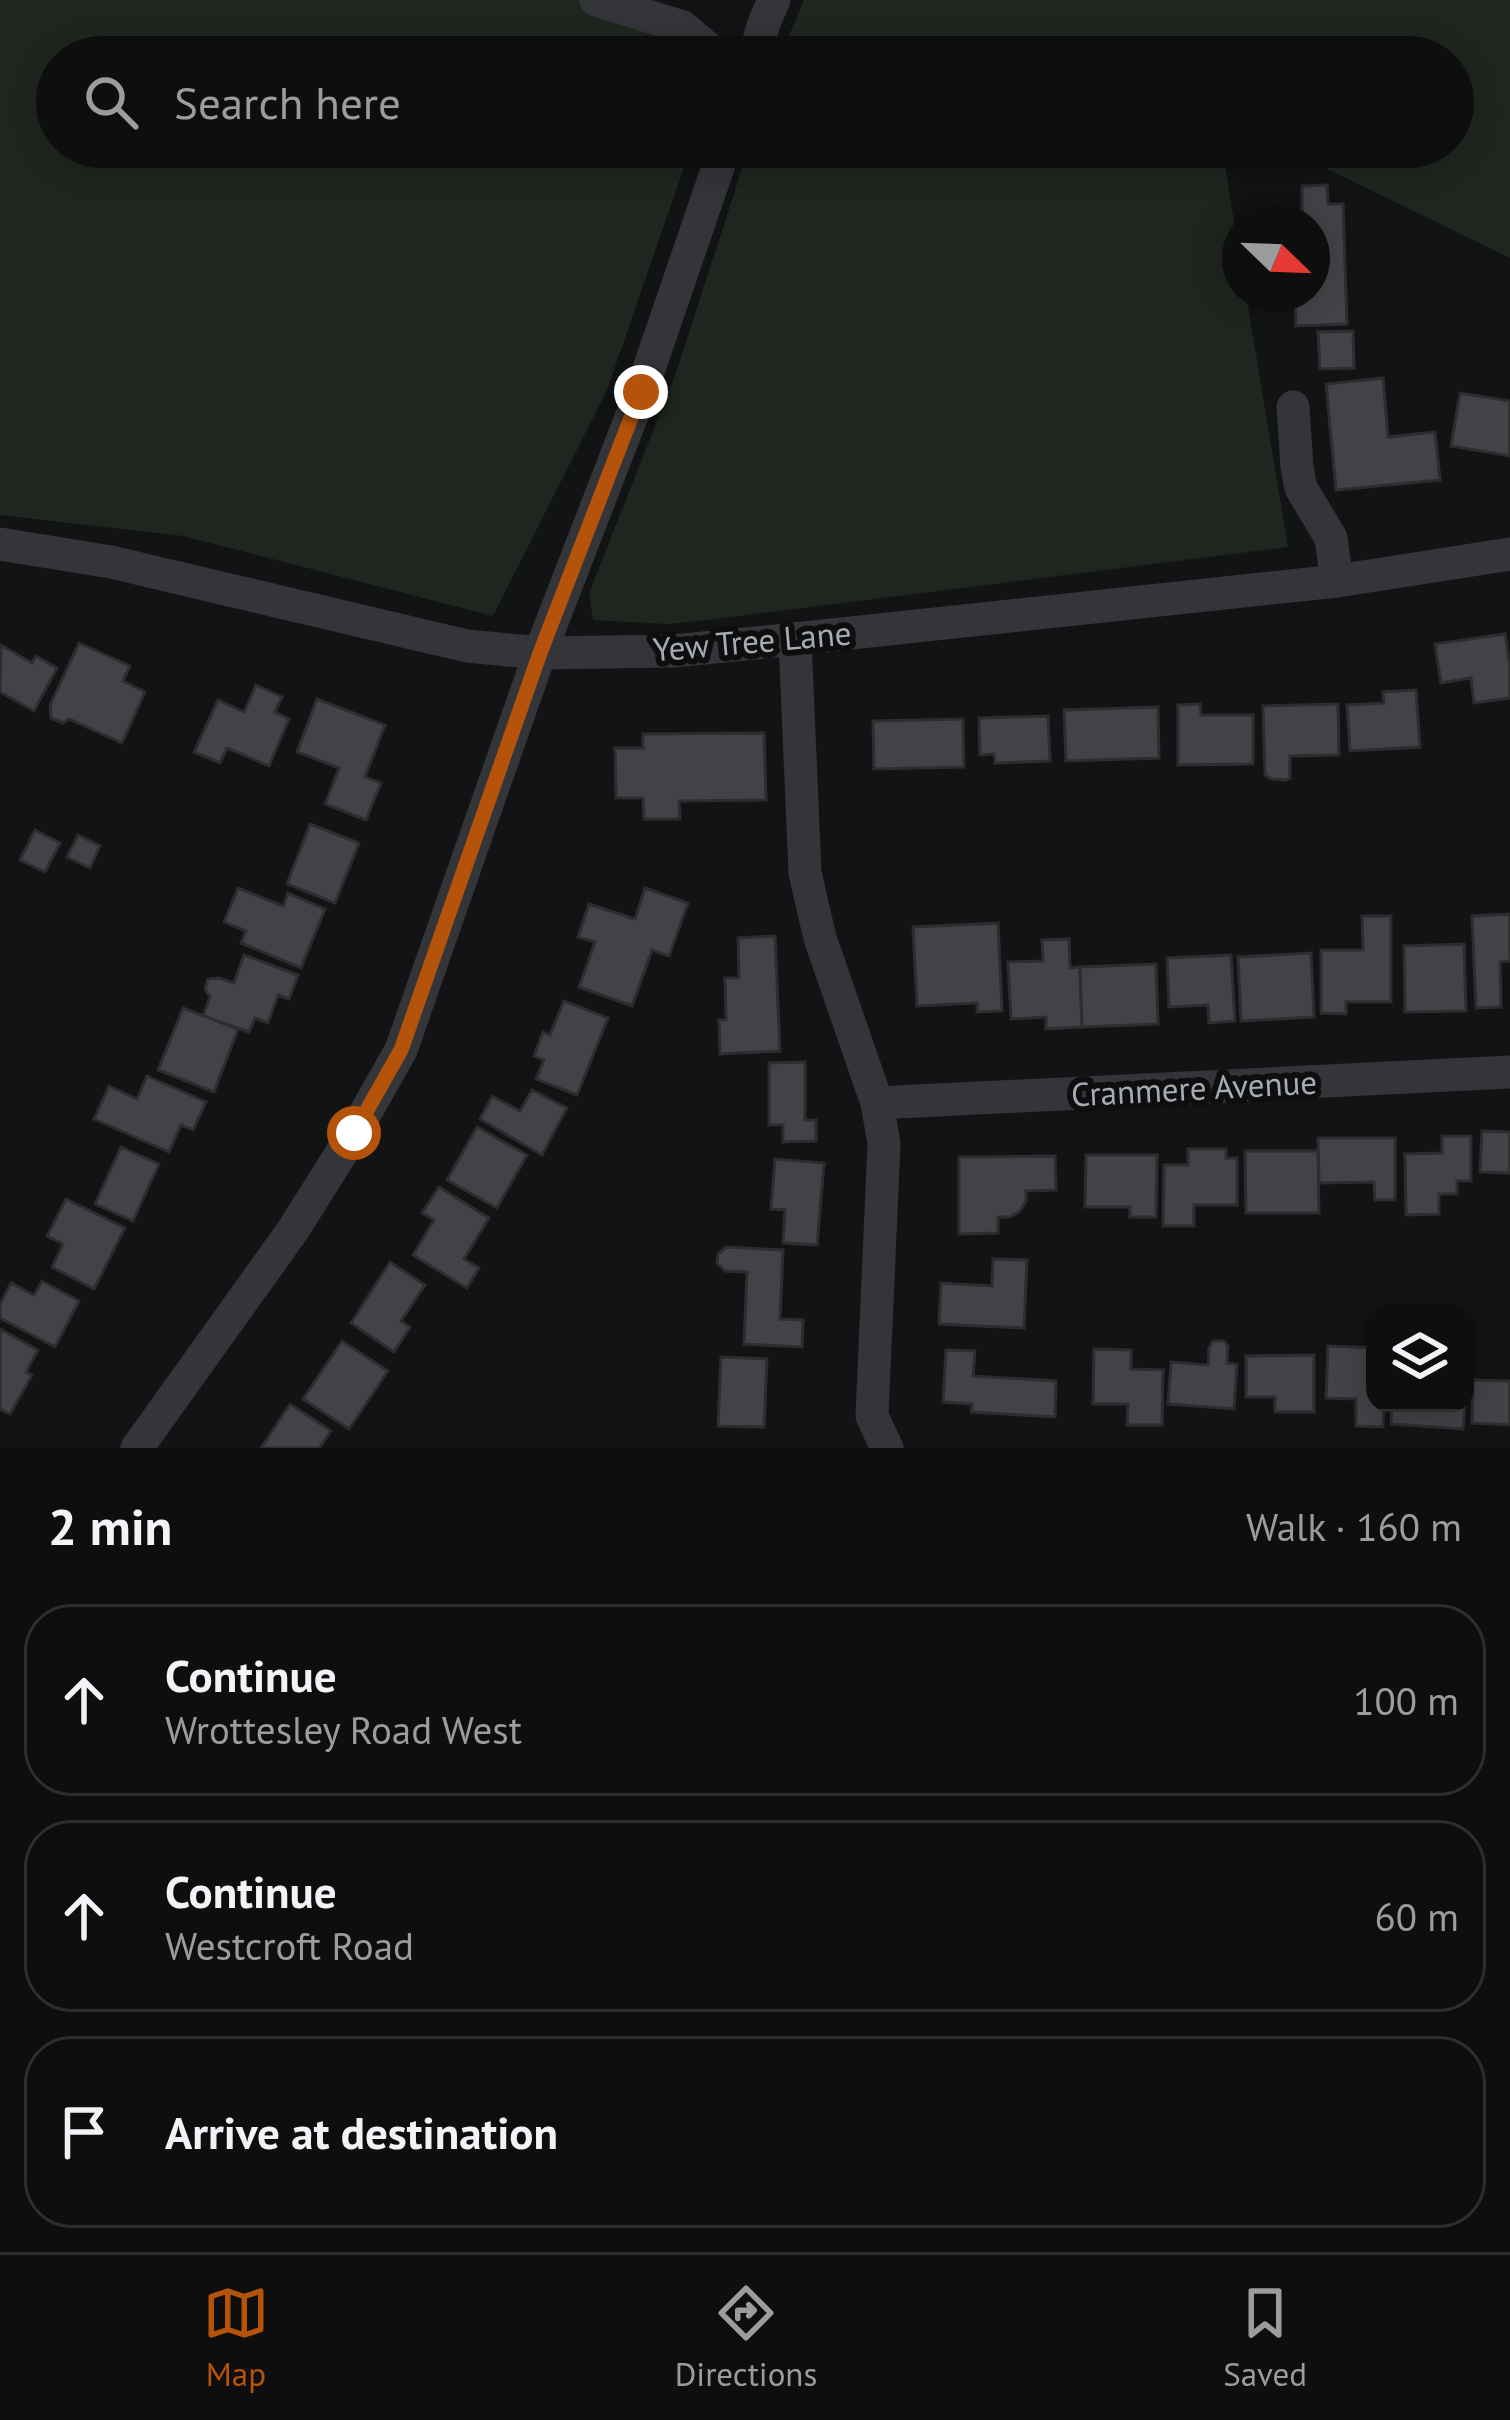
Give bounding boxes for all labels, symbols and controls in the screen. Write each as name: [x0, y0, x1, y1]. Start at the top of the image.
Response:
search box: [36, 36, 1474, 168]
icon: search: [78, 69, 144, 135]
text: Search here: [174, 73, 401, 131]
north arrow: [1222, 204, 1330, 312]
route end: [614, 365, 668, 419]
street label: Yew Tree Lane: [651, 610, 853, 671]
street label: Cranmere Avenue: [1070, 1060, 1318, 1115]
route start: [327, 1106, 381, 1160]
map controls: [1366, 1304, 1474, 1412]
button: layers: [1366, 1304, 1474, 1412]
text: 2 min: [48, 1493, 172, 1559]
text: Walk · 160 m: [1246, 1501, 1462, 1552]
text: Continue: [165, 1646, 337, 1704]
icon: ahead: [51, 1667, 117, 1733]
text: 100 m: [1353, 1675, 1459, 1726]
text: Wrottesley Road West: [165, 1704, 522, 1755]
text: Continue: [165, 1862, 337, 1920]
icon: ahead: [51, 1883, 117, 1949]
text: 60 m: [1374, 1891, 1459, 1942]
text: Westcroft Road: [165, 1920, 414, 1971]
icon: arrive: [51, 2099, 117, 2165]
text: Arrive at destination: [165, 2103, 558, 2161]
tab: Map: [203, 2280, 269, 2395]
tab: Directions: [675, 2280, 817, 2395]
tab: Saved: [1223, 2280, 1307, 2395]

